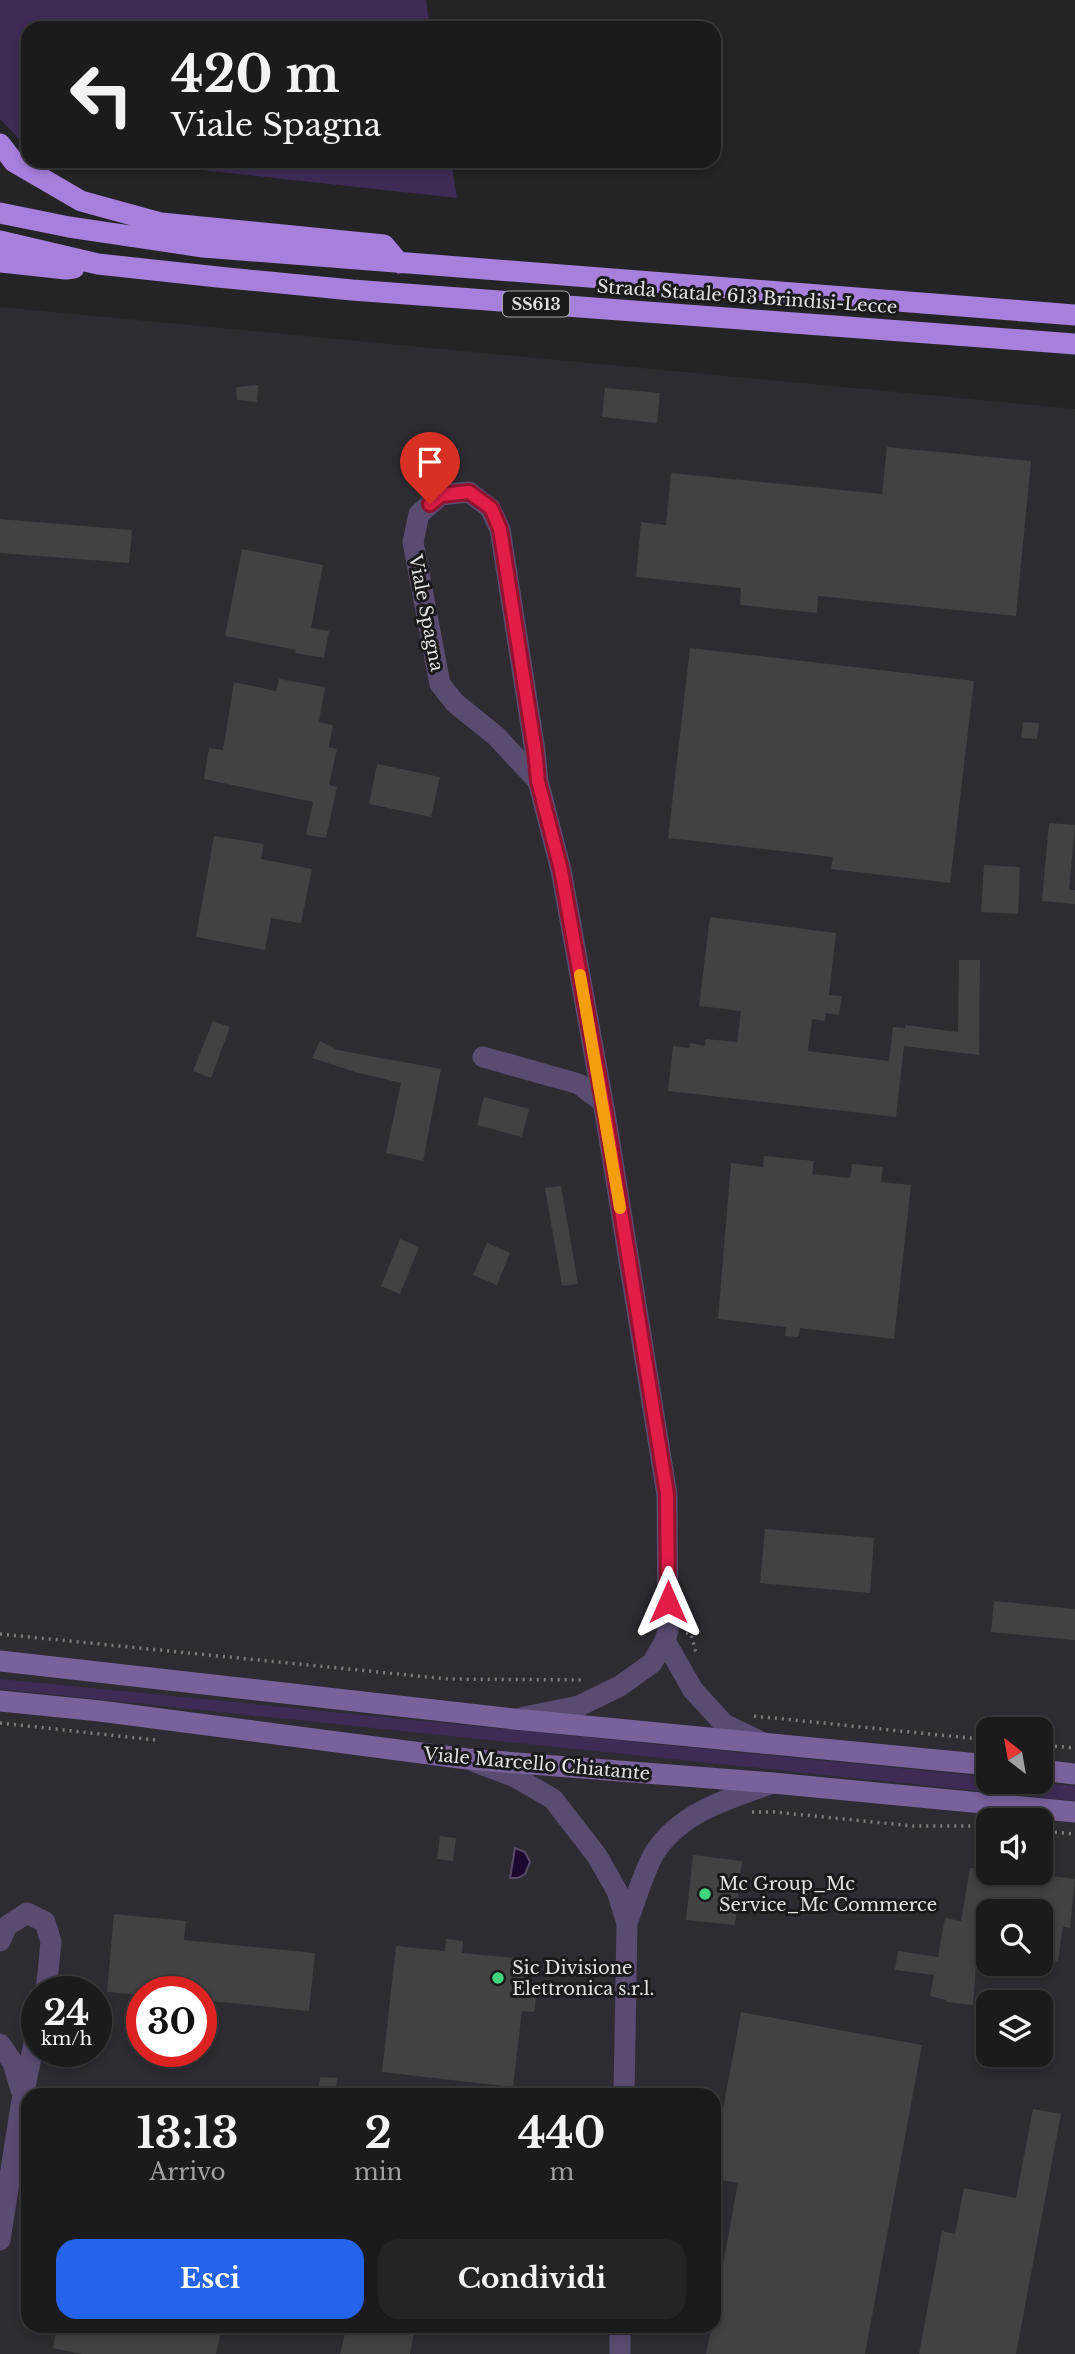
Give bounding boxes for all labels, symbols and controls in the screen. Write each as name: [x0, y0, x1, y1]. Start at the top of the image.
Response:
text: 420 m: [171, 44, 340, 105]
icon: left: [56, 49, 147, 140]
text: Viale Spagna: [171, 105, 381, 145]
street label: Strada Statale 613 Brindisi-Lecce: [596, 276, 898, 318]
road number: SS613: [503, 292, 569, 316]
pin: [400, 432, 460, 504]
icon: arrive: [411, 443, 449, 481]
street label: Viale Spagna: [404, 552, 448, 673]
position arrow: [631, 1565, 705, 1639]
north arrow: [976, 1717, 1054, 1794]
map controls: [976, 1717, 1053, 2067]
street label: Viale Marcello Chiatante: [422, 1743, 651, 1785]
button: sound: [976, 1808, 1053, 1885]
place label: Mc Group_Mc Service_Mc Commerce: [719, 1873, 937, 1916]
marker: Mc Group_Mc Service_Mc Commerce: [697, 1886, 713, 1902]
button: search: [976, 1899, 1053, 1976]
place label: Sic Divisione Elettronica s.r.l.: [512, 1957, 654, 2000]
marker: Sic Divisione Elettronica s.r.l.: [490, 1970, 506, 1986]
speed limit sign: 30: [126, 1976, 217, 2067]
button: layers: [976, 1990, 1053, 2067]
text: 24: [43, 1991, 90, 2034]
text: km/h: [41, 2028, 92, 2050]
text: 13:13: [137, 2107, 239, 2159]
text: 2: [365, 2107, 392, 2159]
text: 440: [518, 2107, 605, 2159]
text: Arrivo: [150, 2158, 226, 2186]
text: min: [354, 2158, 402, 2186]
text: m: [549, 2158, 574, 2186]
button: Esci: [56, 2239, 364, 2319]
button: Condividi: [378, 2239, 686, 2319]

